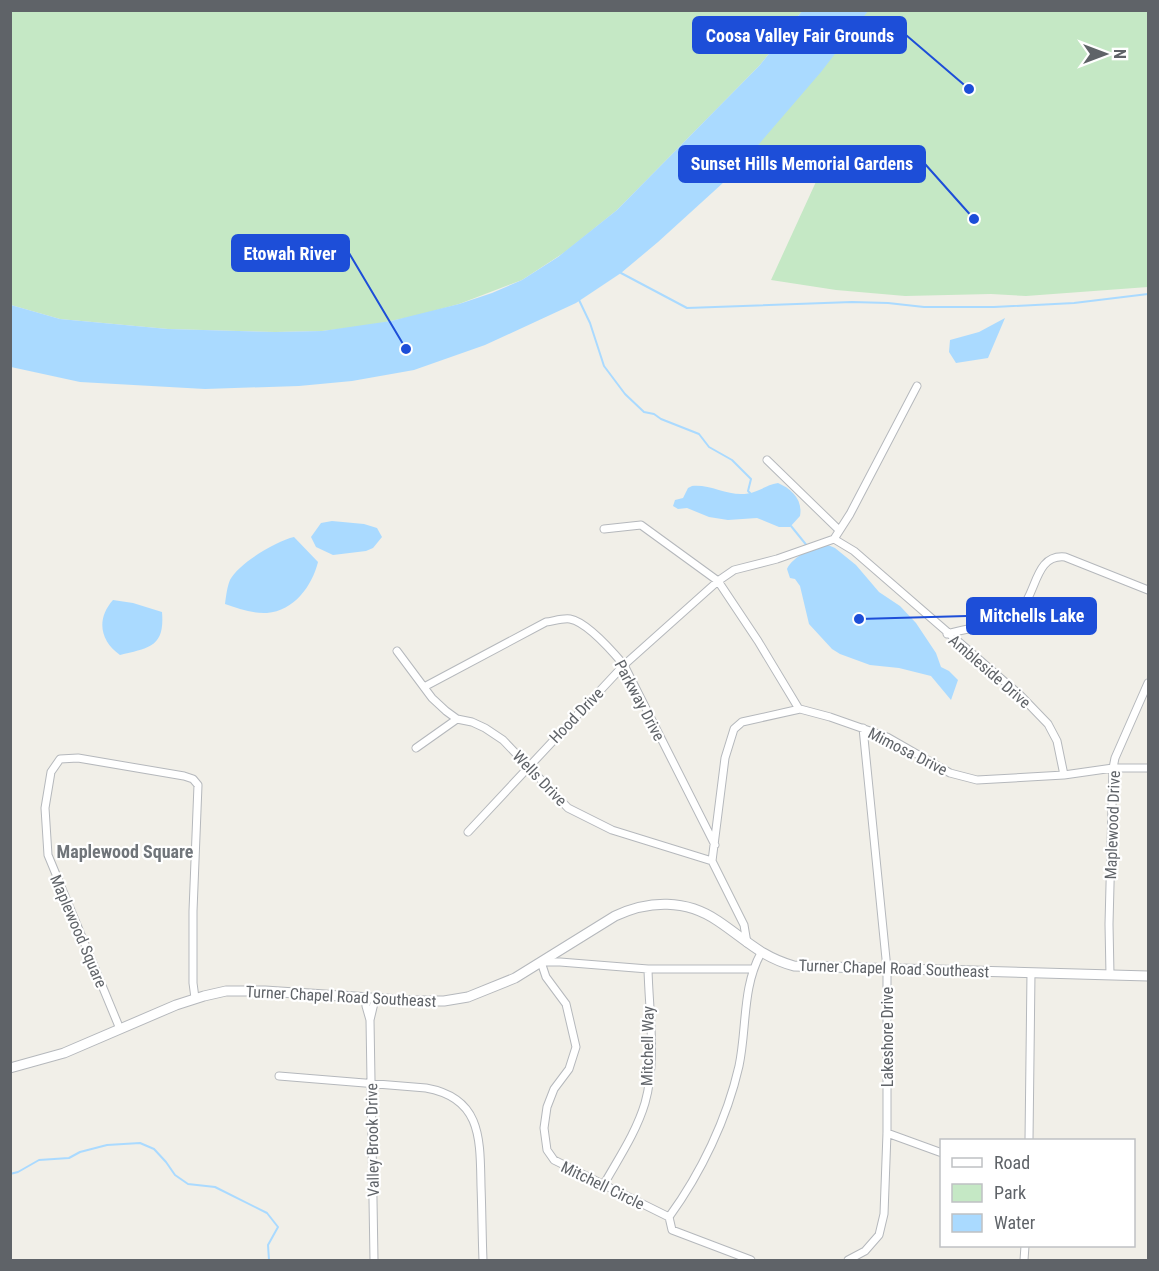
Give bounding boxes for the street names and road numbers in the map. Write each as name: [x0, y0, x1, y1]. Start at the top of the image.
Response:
street label: Ambleside Drive: [945, 631, 1035, 712]
street label: Parkway Drive: [610, 657, 669, 744]
street label: Hood Drive: [545, 684, 607, 747]
street label: Mimosa Drive: [865, 723, 951, 780]
street label: Wells Drive: [509, 747, 571, 810]
street label: Maplewood Drive: [1101, 770, 1124, 880]
street label: Maplewood Square: [46, 872, 111, 991]
street label: Turner Chapel Road Southeast: [798, 956, 990, 981]
street label: Turner Chapel Road Southeast: [245, 982, 437, 1011]
street label: Lakeshore Drive: [878, 987, 897, 1087]
street label: Mitchell Way: [637, 1005, 658, 1086]
street label: Valley Brook Drive: [362, 1083, 383, 1197]
street label: Mitchell Circle: [558, 1157, 647, 1214]

